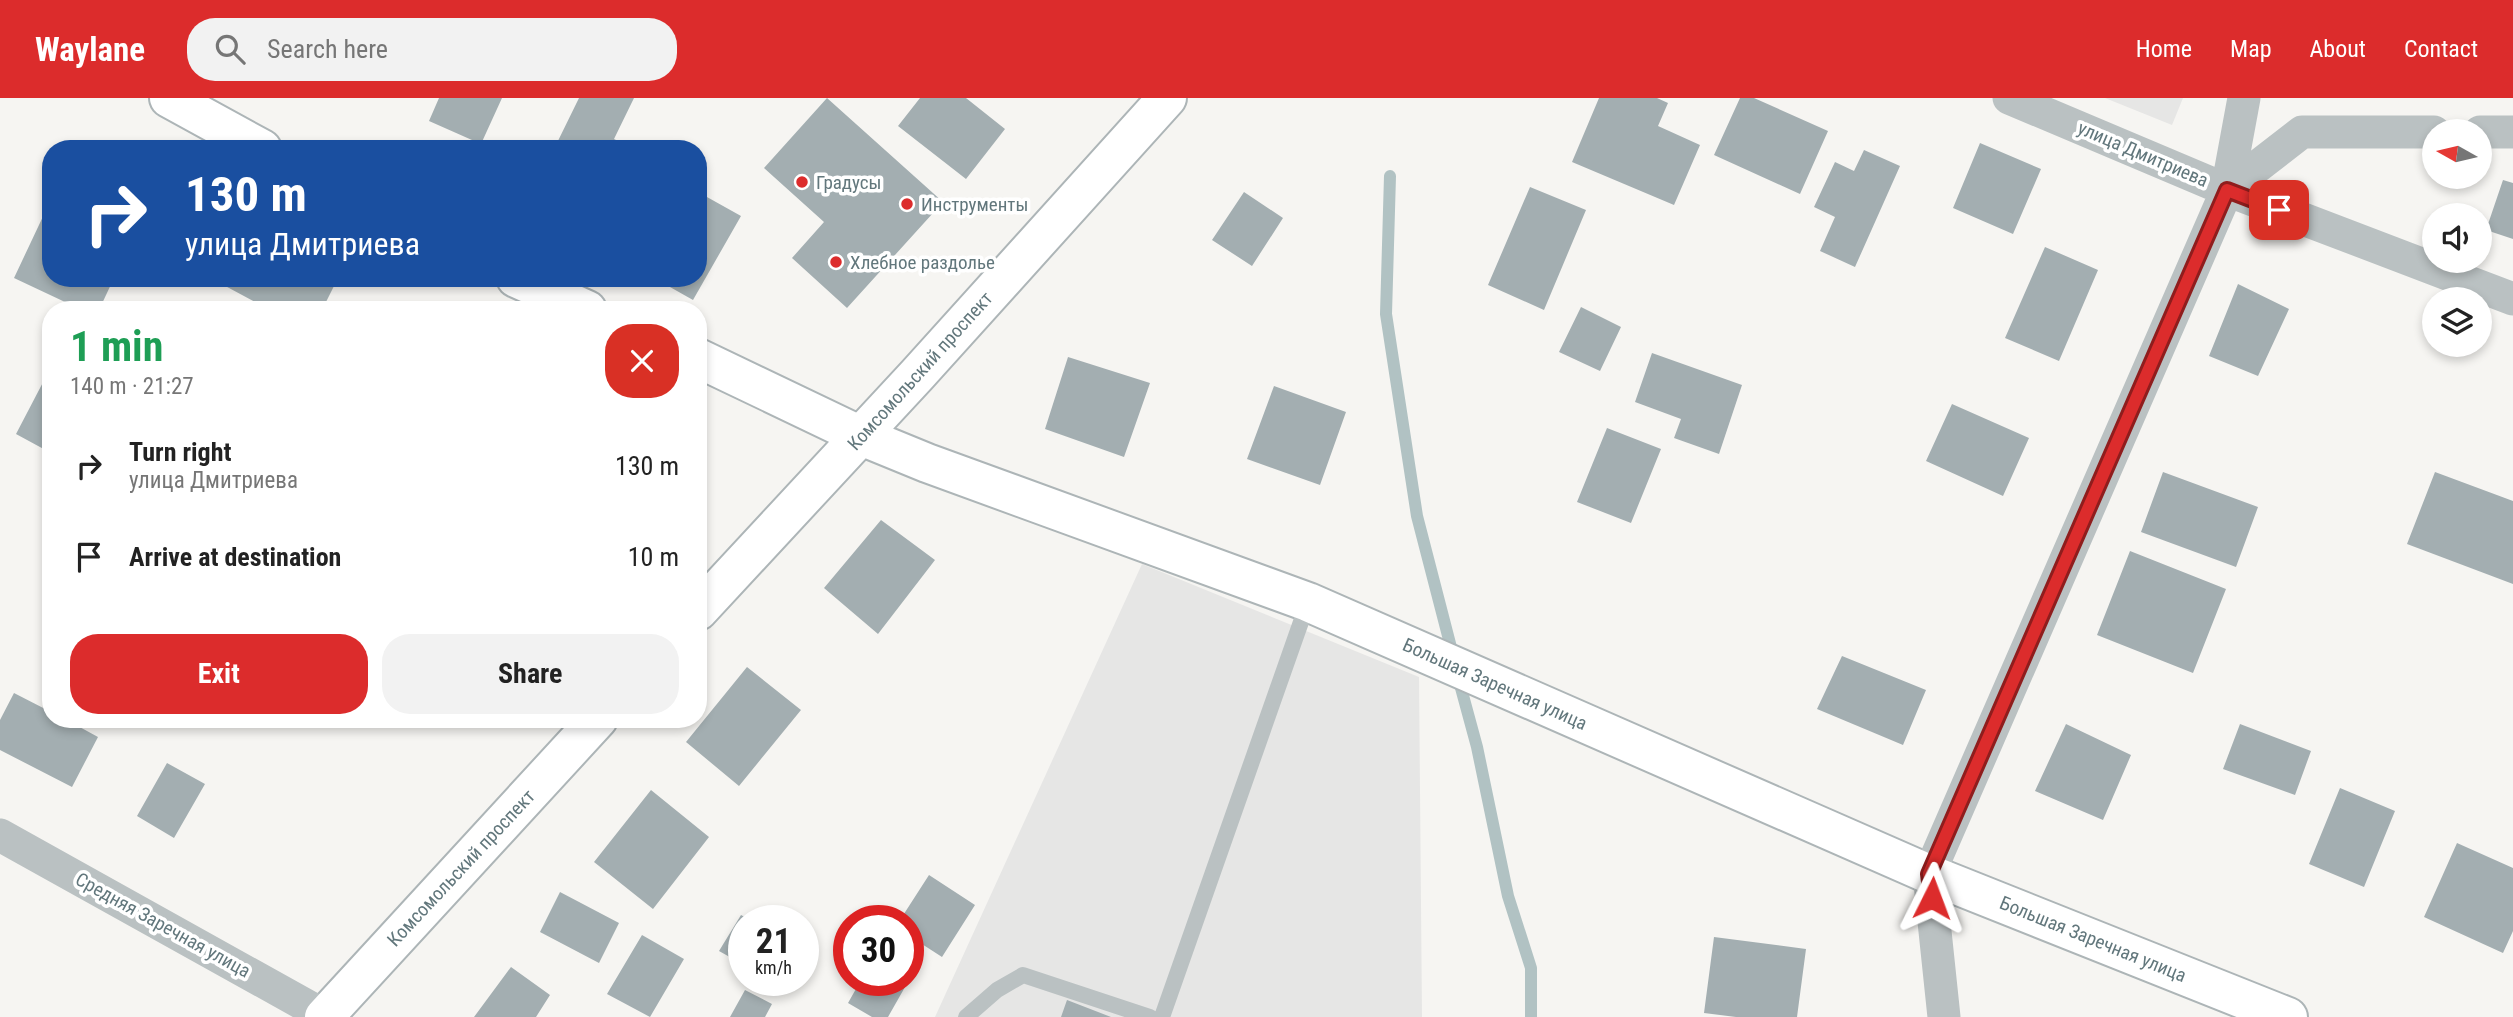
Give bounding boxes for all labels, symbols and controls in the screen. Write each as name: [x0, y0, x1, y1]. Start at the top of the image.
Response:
search box: [187, 18, 677, 81]
text: Waylane: [35, 30, 145, 69]
icon: search: [211, 30, 249, 68]
text: Search here: [267, 34, 388, 64]
text: Home: [2136, 35, 2192, 63]
text: Map: [2230, 35, 2272, 63]
text: About: [2310, 35, 2366, 63]
text: Contact: [2404, 35, 2478, 63]
street label: улица Дмитриева: [2074, 116, 2212, 192]
north arrow: [2422, 119, 2492, 189]
map controls: [2422, 119, 2492, 357]
text: 130 m: [185, 166, 307, 223]
icon: right: [70, 168, 161, 259]
place label: Градусы: [816, 171, 882, 194]
marker: Градусы: [794, 174, 810, 190]
pin: [2249, 180, 2309, 240]
icon: arrive: [2260, 191, 2298, 229]
place label: Инструменты: [921, 193, 1028, 216]
marker: Инструменты: [899, 196, 915, 212]
button: sound: [2422, 203, 2492, 273]
text: улица Дмитриева: [185, 225, 420, 263]
place label: Хлебное раздолье: [850, 251, 995, 274]
marker: Хлебное раздолье: [828, 254, 844, 270]
street label: Комсомольский проспект: [843, 287, 997, 455]
button: layers: [2422, 287, 2492, 357]
text: 1 min: [70, 322, 163, 371]
button: close: [605, 324, 679, 398]
text: 140 m · 21:27: [70, 373, 194, 400]
text: Turn right: [129, 437, 231, 467]
icon: right: [70, 447, 108, 485]
text: 130 m: [615, 451, 679, 481]
text: улица Дмитриева: [129, 467, 298, 494]
icon: arrive: [70, 538, 108, 576]
text: Arrive at destination: [129, 542, 341, 572]
text: 10 m: [628, 542, 679, 572]
street label: Большая Заречная улица: [1399, 633, 1591, 735]
button: Exit: [70, 634, 368, 714]
button: Share: [382, 634, 679, 714]
street label: Комсомольский проспект: [382, 785, 540, 951]
position arrow: [1895, 861, 1969, 935]
street label: Средняя Заречная улица: [72, 867, 254, 983]
street label: Большая Заречная улица: [1996, 891, 2190, 987]
speed limit sign: 30: [833, 905, 924, 996]
text: 21: [756, 921, 791, 962]
text: km/h: [755, 957, 792, 978]

